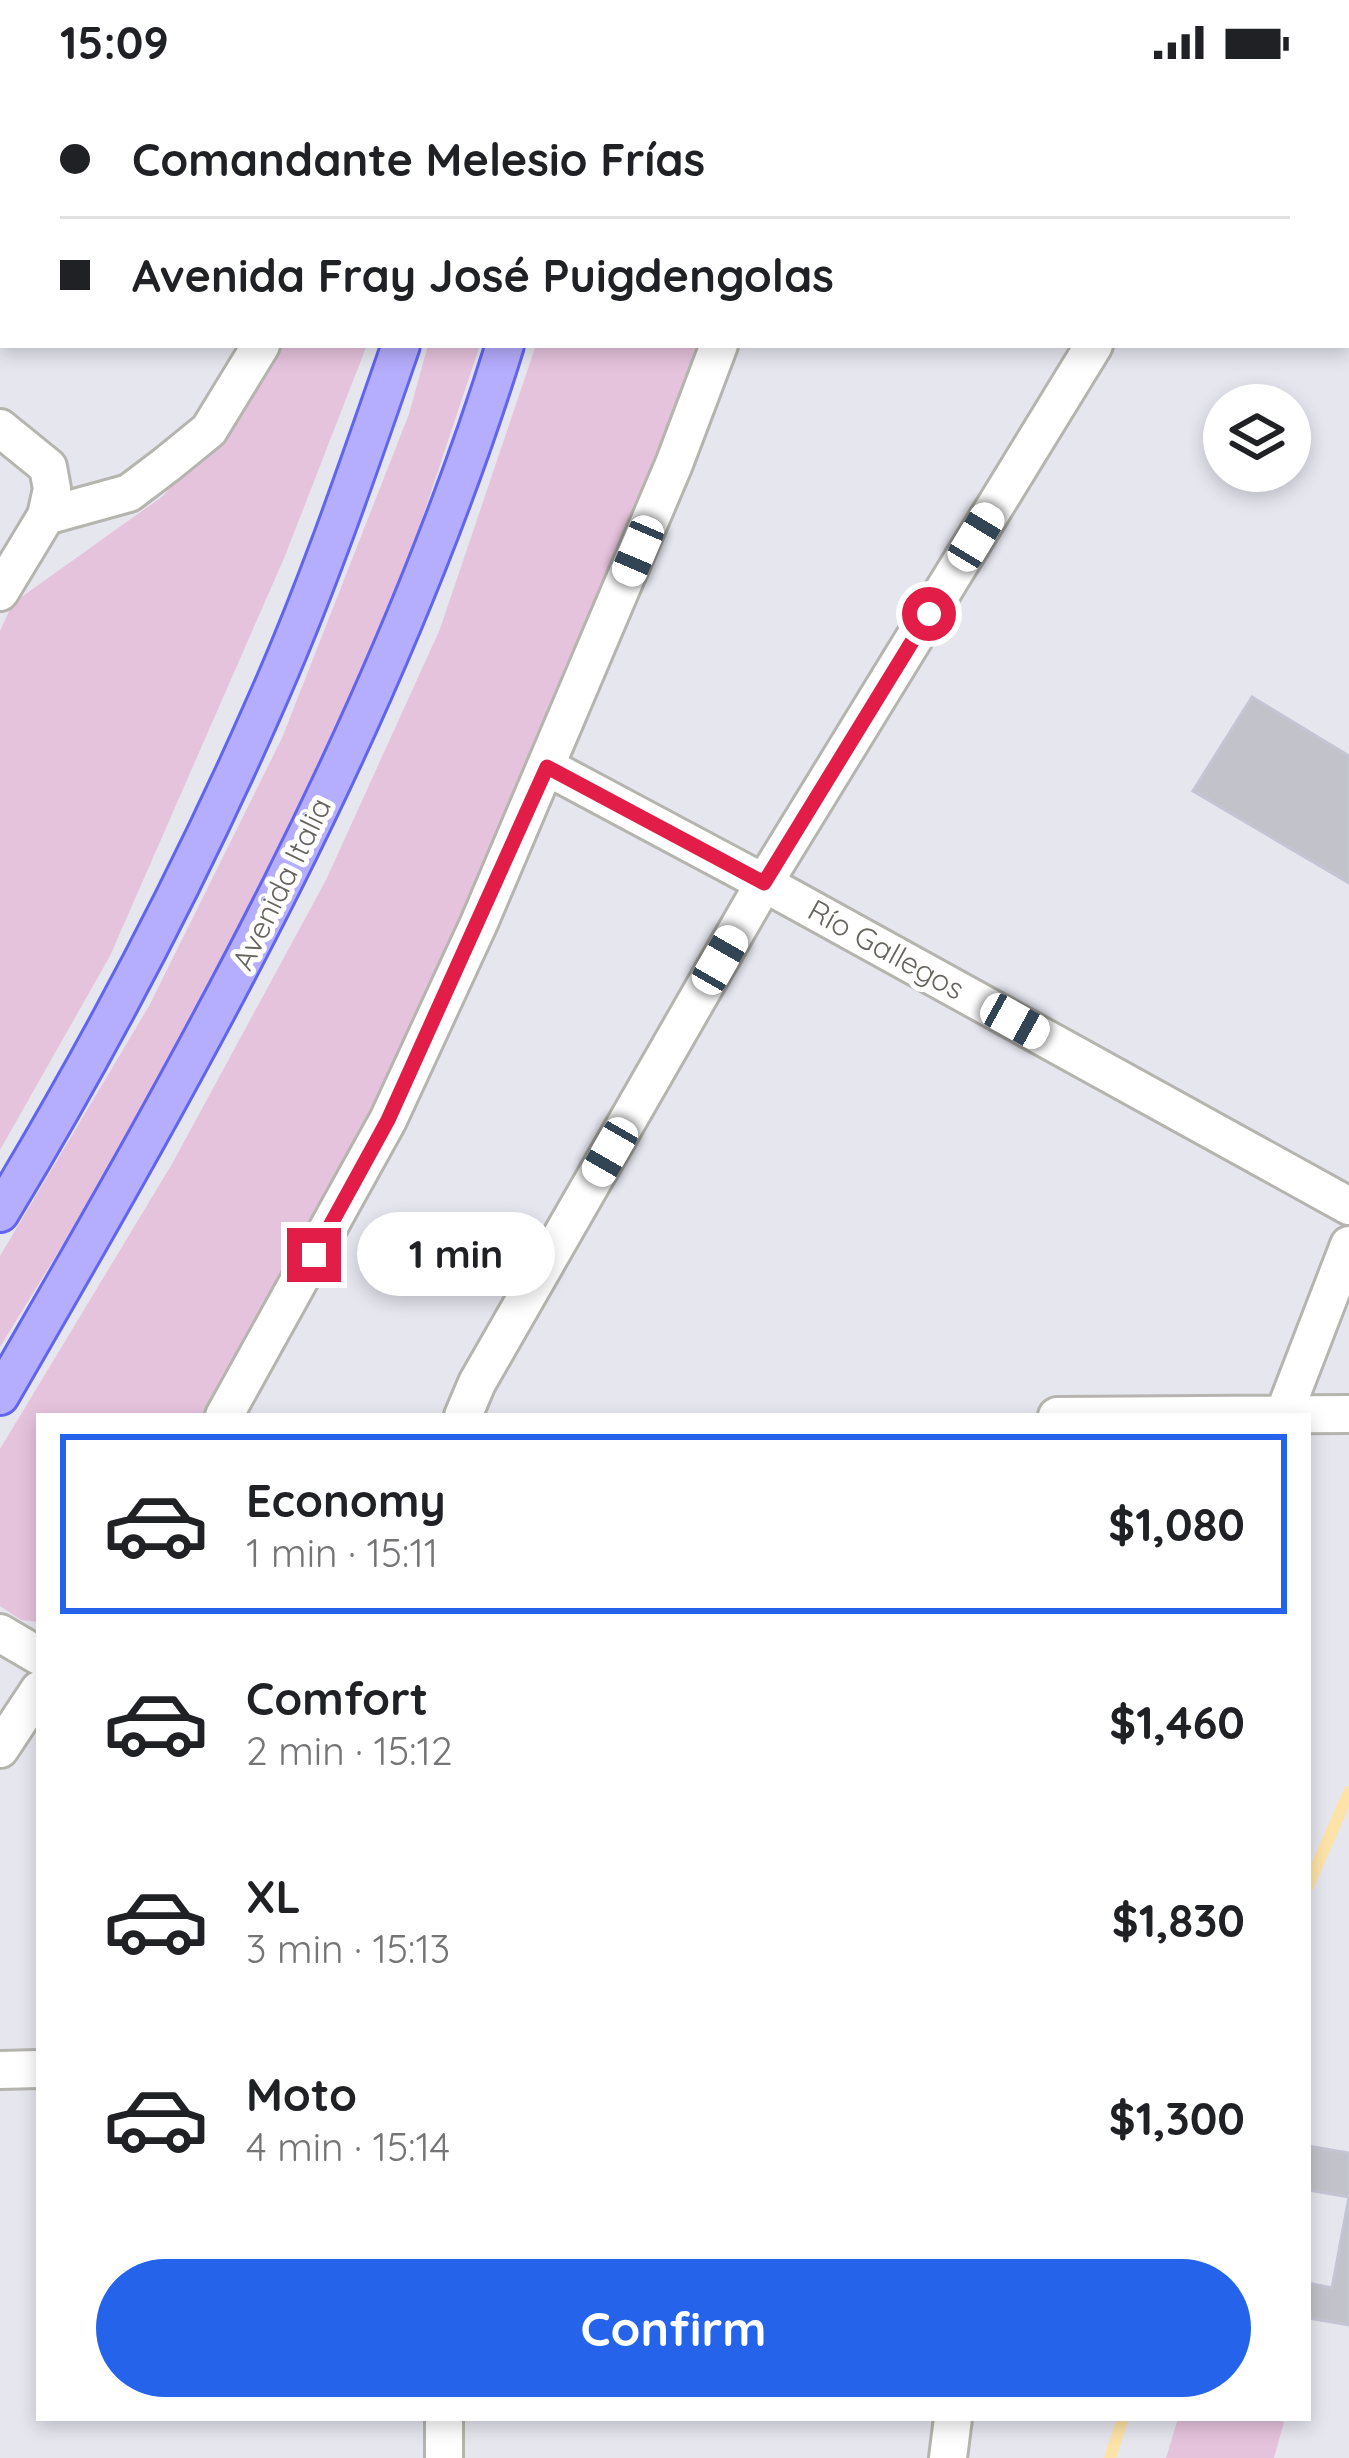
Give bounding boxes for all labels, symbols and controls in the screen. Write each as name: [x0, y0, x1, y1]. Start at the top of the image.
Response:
text: 15:09: [60, 14, 169, 70]
text: Comandante Melesio Frías: [132, 131, 705, 187]
text: Avenida Fray José Puigdengolas: [132, 247, 834, 303]
map controls: [1203, 384, 1311, 492]
button: layers: [1203, 384, 1311, 492]
car: [942, 497, 1010, 577]
car: [607, 511, 669, 591]
route start: [902, 587, 956, 641]
street label: Avenida Italia: [223, 791, 339, 976]
street label: Río Gallegos: [802, 891, 971, 1008]
car: [686, 920, 754, 1000]
car: [975, 988, 1055, 1054]
car: [576, 1112, 644, 1192]
callout: 1 min: [356, 1213, 554, 1297]
route end: [287, 1228, 341, 1282]
text: 1 min: [409, 1229, 503, 1278]
icon: car: [102, 1470, 210, 1578]
text: Economy: [246, 1472, 446, 1528]
text: $1,080: [1108, 1496, 1245, 1552]
text: 1 min · 15:11: [246, 1528, 438, 1577]
icon: car: [102, 1668, 210, 1776]
text: Comfort: [246, 1670, 428, 1726]
text: $1,460: [1109, 1694, 1245, 1750]
text: 2 min · 15:12: [246, 1726, 453, 1775]
icon: car: [102, 1866, 210, 1974]
text: XL: [246, 1868, 301, 1924]
text: $1,830: [1112, 1892, 1245, 1948]
text: 3 min · 15:13: [246, 1924, 450, 1973]
icon: car: [102, 2064, 210, 2172]
text: Moto: [246, 2066, 357, 2122]
text: $1,300: [1109, 2090, 1245, 2146]
text: 4 min · 15:14: [246, 2122, 450, 2171]
button: Confirm: [96, 2259, 1251, 2397]

